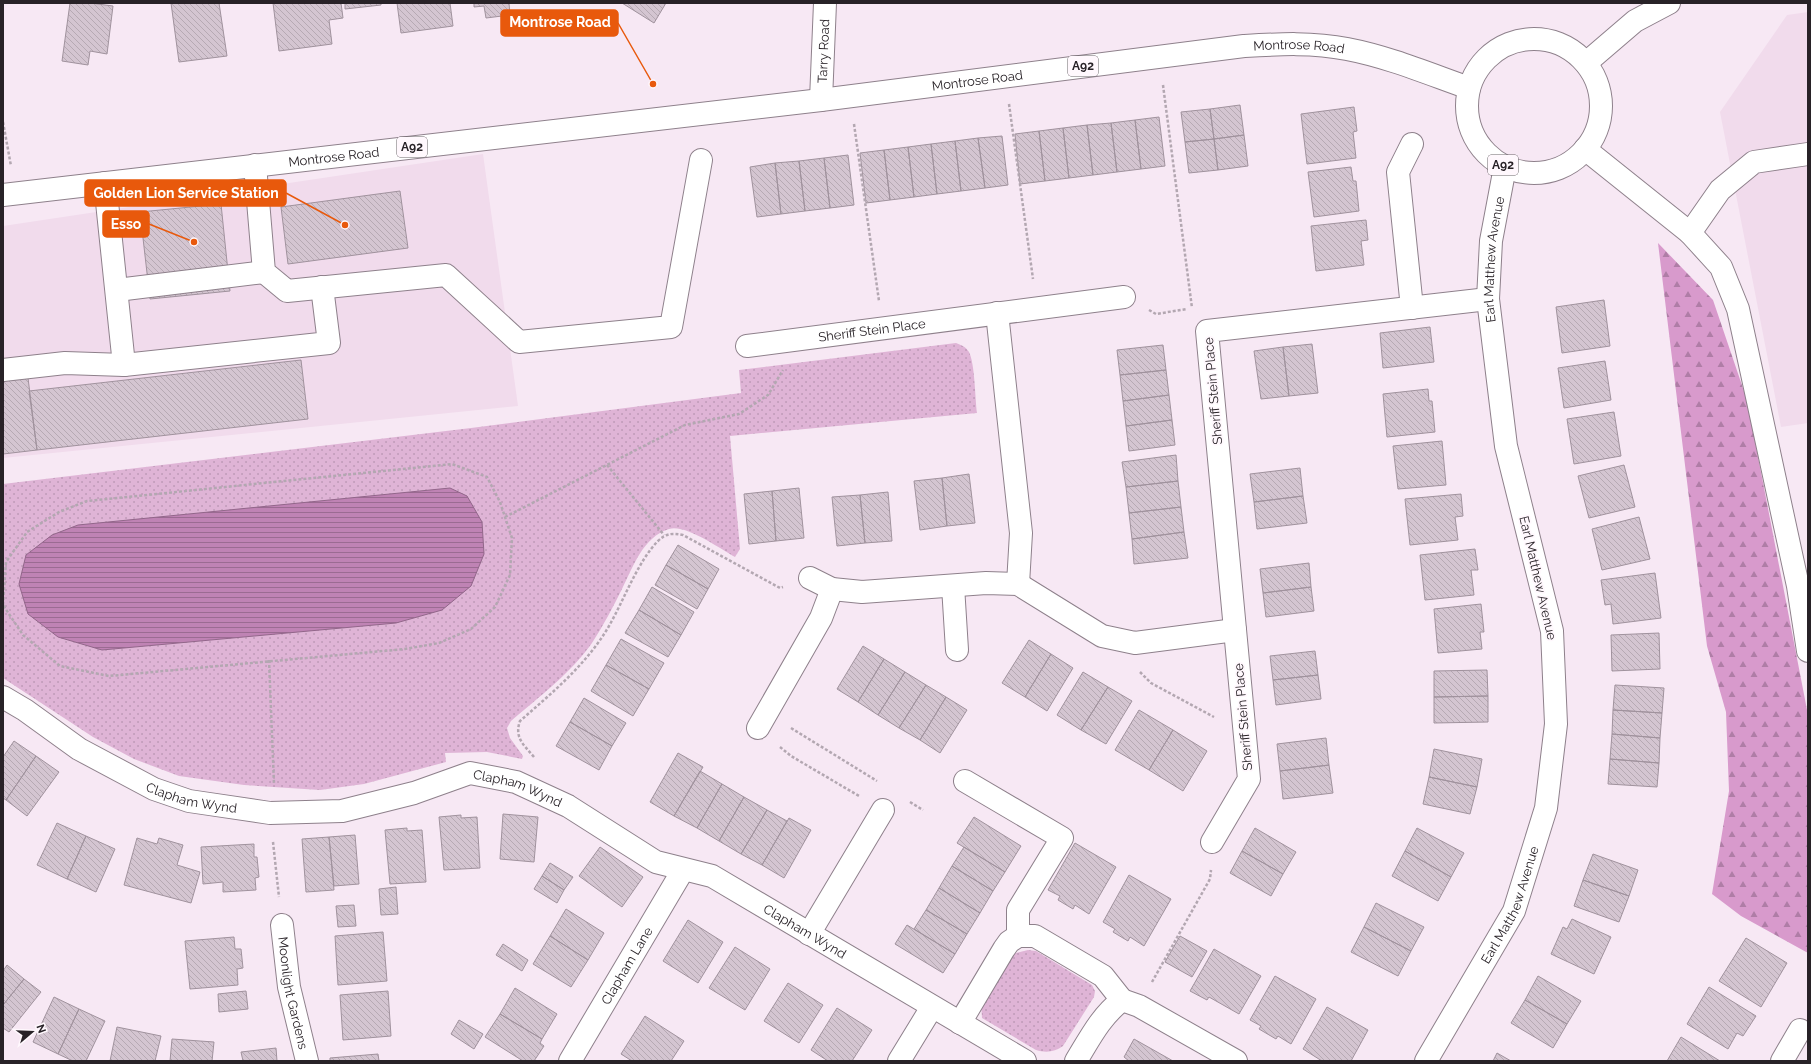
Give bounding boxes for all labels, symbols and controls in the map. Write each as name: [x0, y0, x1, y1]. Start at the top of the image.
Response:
callout: Montrose Road: [501, 10, 618, 36]
text: Montrose Road: [509, 14, 611, 30]
street label: Tarry Road: [814, 19, 832, 83]
street label: Montrose Road: [1253, 37, 1346, 56]
road number: A92: [1068, 56, 1098, 76]
street label: Montrose Road: [931, 67, 1024, 93]
road number: A92: [397, 137, 427, 157]
street label: Montrose Road: [287, 144, 380, 169]
road number: A92: [1488, 155, 1518, 175]
callout: Golden Lion Service Station: [85, 180, 286, 206]
text: Golden Lion Service Station: [93, 185, 279, 201]
street label: Earl Matthew Avenue: [1480, 195, 1507, 323]
callout: Esso: [103, 211, 149, 237]
text: Esso: [111, 216, 142, 232]
street label: Sheriff Stein Place: [817, 315, 927, 344]
street label: Sheriff Stein Place: [1201, 336, 1225, 445]
street label: Earl Matthew Avenue: [1516, 515, 1560, 642]
street label: Sheriff Stein Place: [1231, 662, 1255, 771]
street label: Clapham Wynd: [472, 766, 565, 810]
street label: Clapham Wynd: [144, 779, 238, 816]
street label: Earl Matthew Avenue: [1477, 844, 1541, 966]
street label: Clapham Wynd: [761, 901, 849, 961]
street label: Clapham Lane: [598, 924, 655, 1007]
street label: Moonlight Gardens: [276, 936, 311, 1051]
north arrow: [12, 1012, 52, 1052]
text: N: [33, 1023, 48, 1035]

